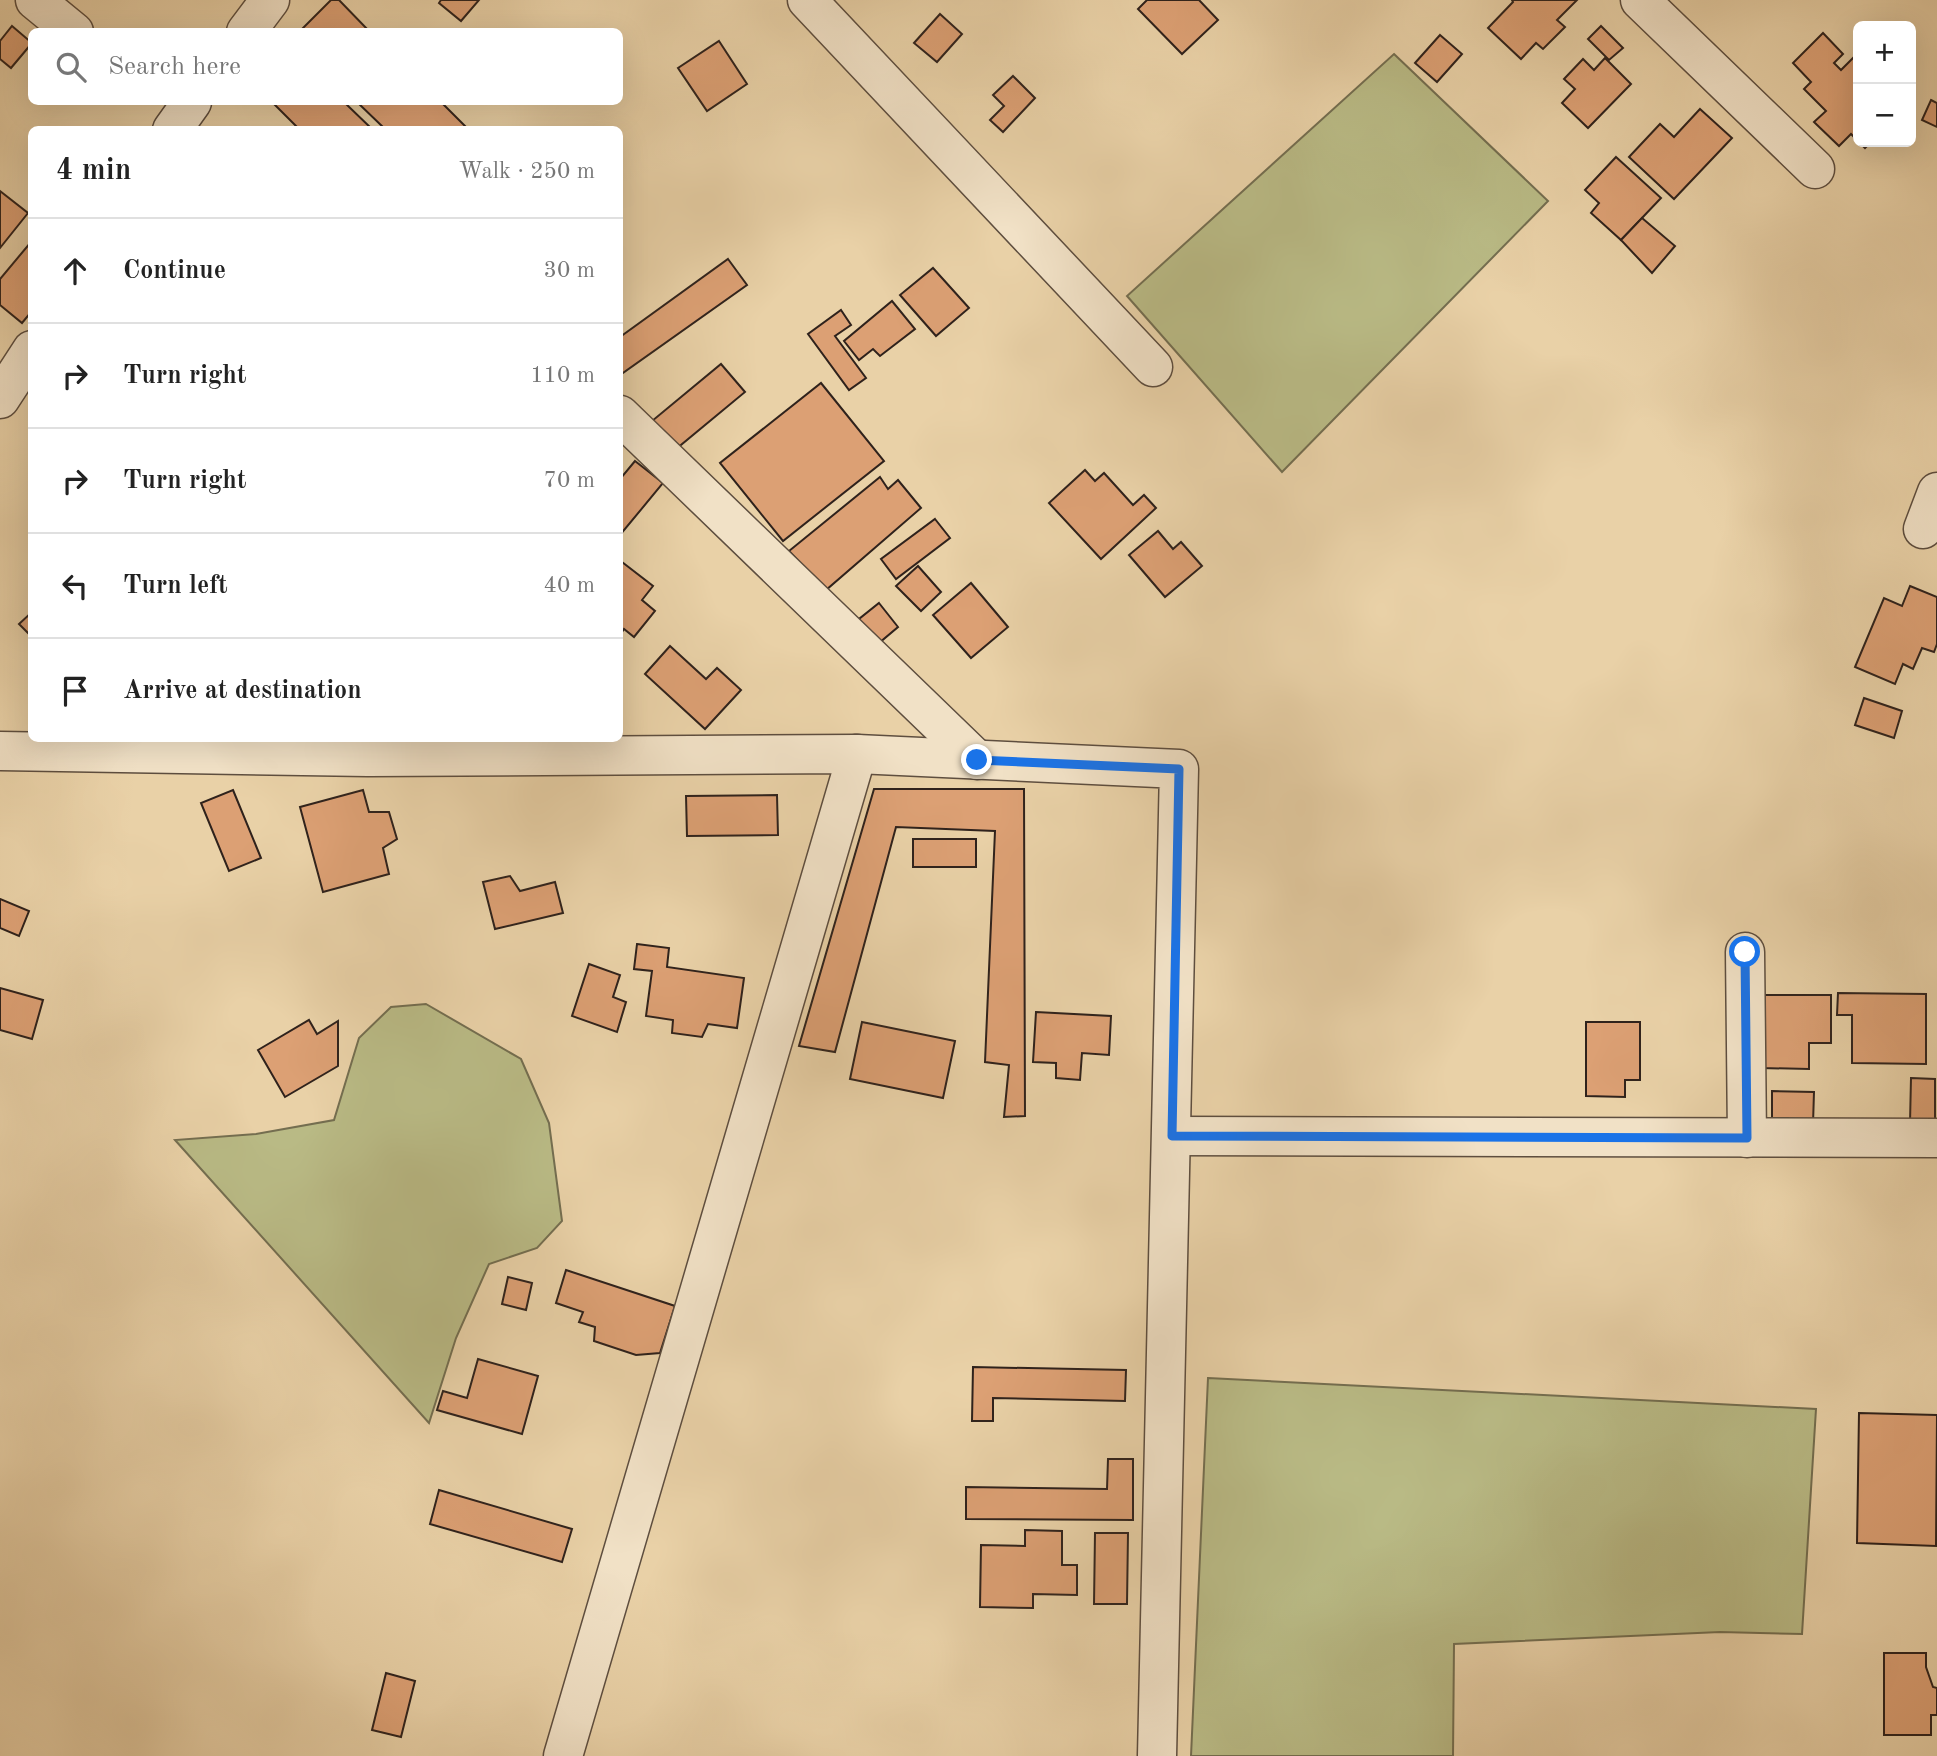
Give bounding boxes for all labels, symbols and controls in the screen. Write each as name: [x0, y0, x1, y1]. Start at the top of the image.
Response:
map controls: [1853, 21, 1916, 147]
button: +: [1853, 21, 1916, 84]
search box: [28, 28, 623, 105]
icon: search: [52, 48, 90, 86]
text: Search here: [108, 54, 241, 80]
button: −: [1853, 84, 1916, 147]
text: 4 min: [56, 156, 131, 186]
text: Walk · 250 m: [459, 160, 595, 183]
icon: ahead: [56, 252, 94, 290]
text: Continue: [123, 258, 226, 284]
text: 30 m: [544, 259, 595, 282]
icon: right: [56, 357, 94, 395]
text: Turn right: [123, 363, 246, 389]
text: 110 m: [530, 364, 595, 387]
icon: right: [56, 462, 94, 500]
text: Turn right: [123, 468, 246, 494]
text: 70 m: [544, 469, 595, 492]
icon: left: [56, 567, 94, 605]
text: Turn left: [123, 573, 228, 599]
text: 40 m: [544, 574, 595, 597]
icon: arrive: [56, 672, 94, 710]
text: Arrive at destination: [123, 678, 362, 704]
route end: [961, 744, 992, 775]
route start: [1729, 936, 1760, 967]

